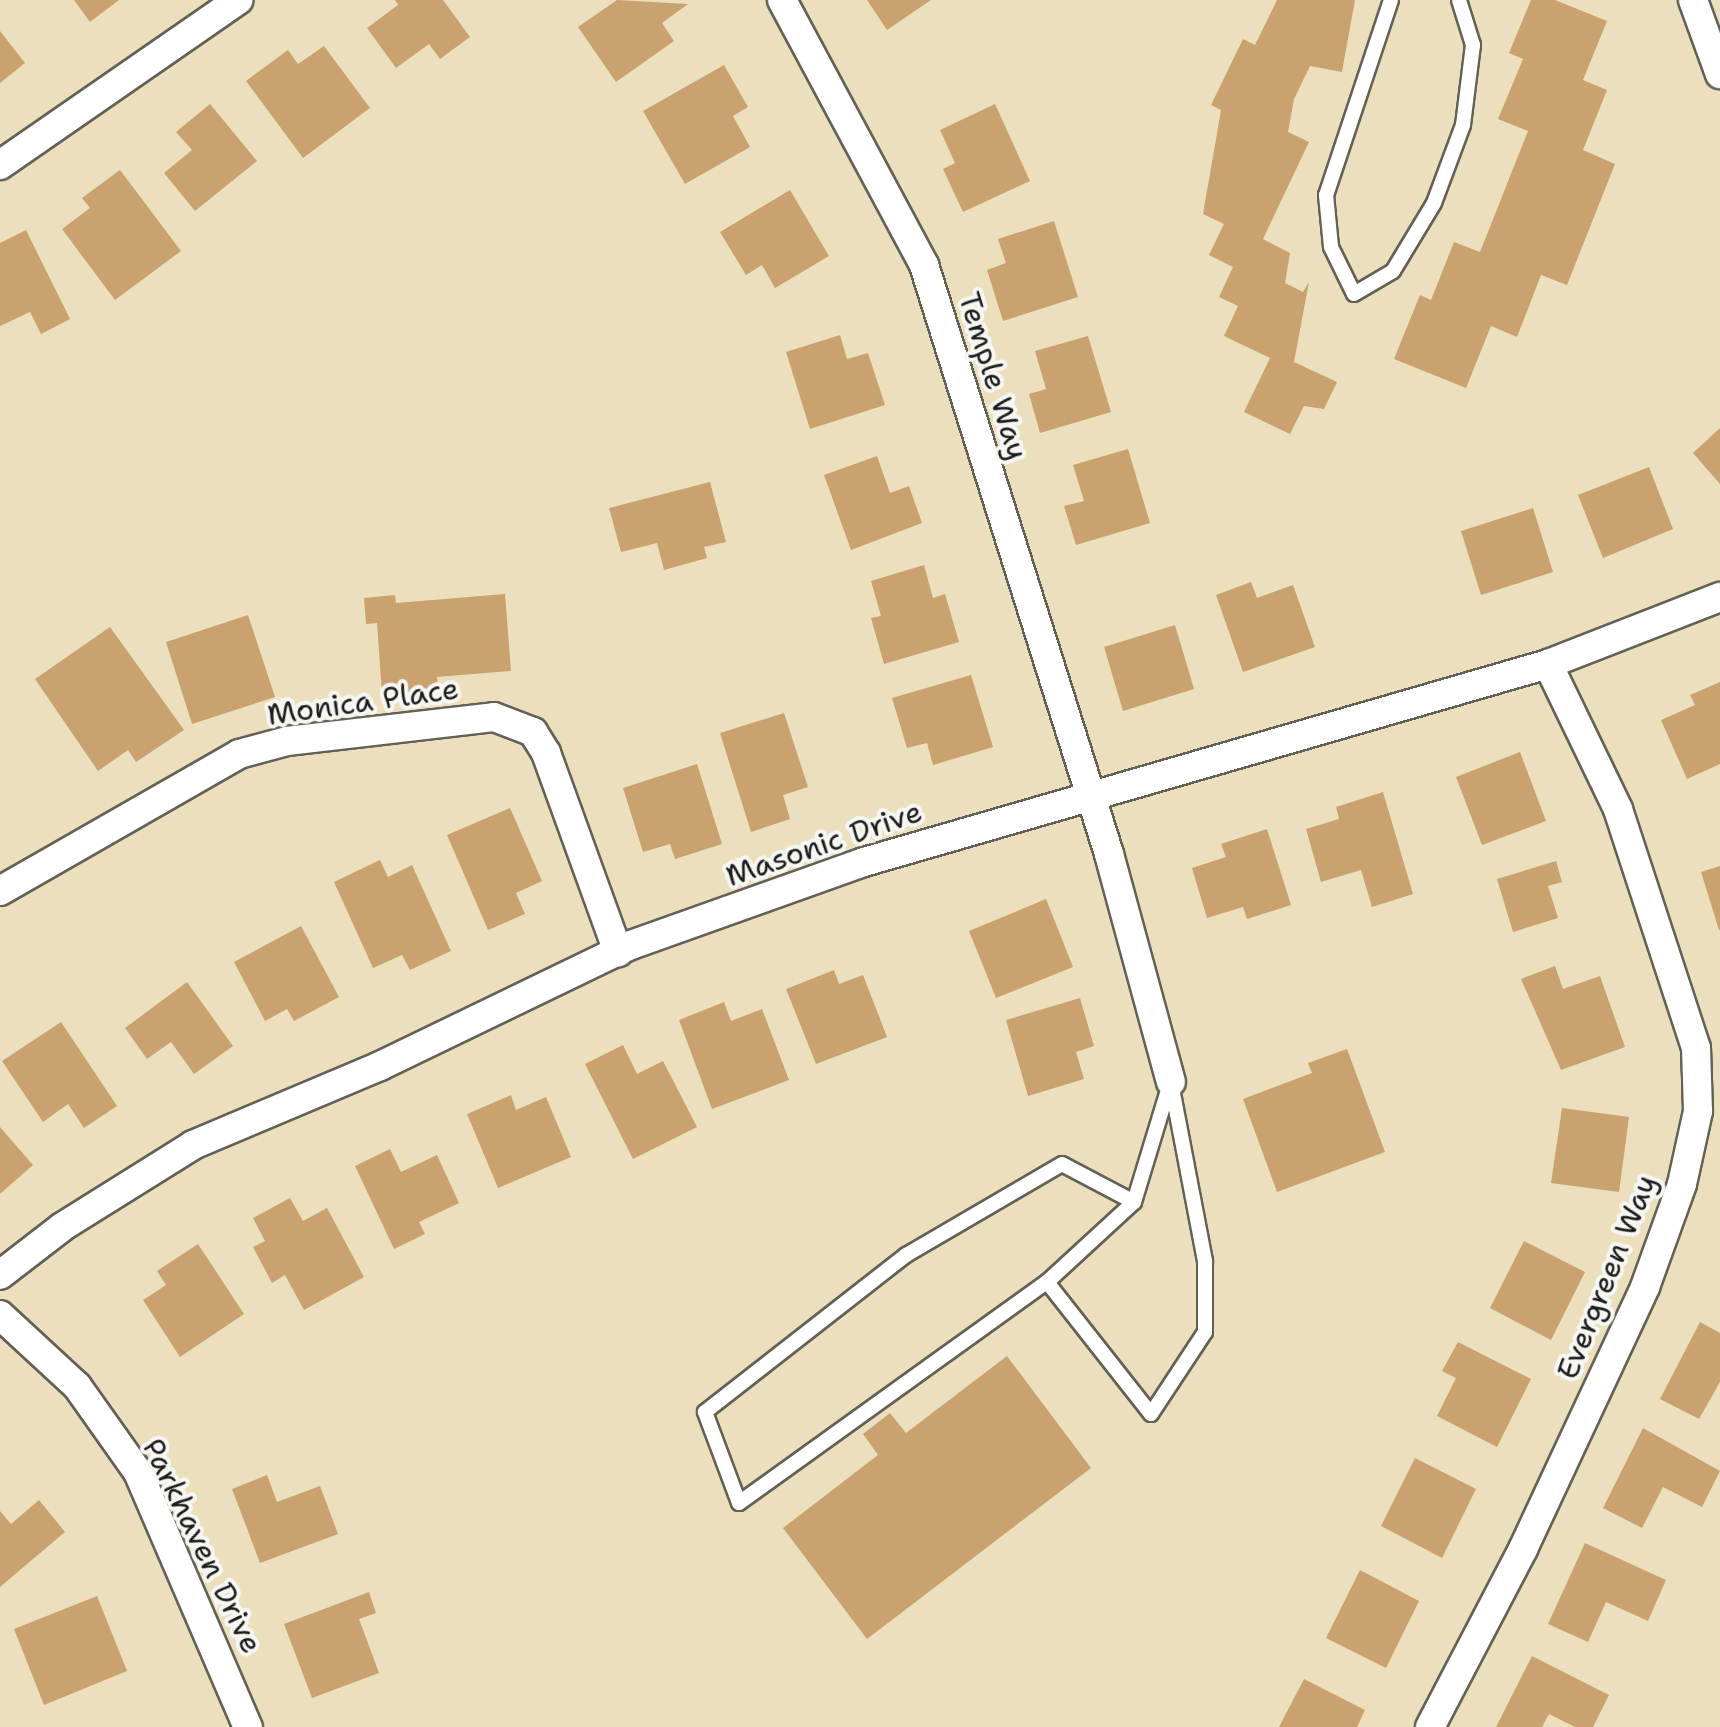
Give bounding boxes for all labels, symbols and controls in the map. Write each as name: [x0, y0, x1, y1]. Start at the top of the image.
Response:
street label: Temple Way: [950, 288, 1036, 464]
street label: Monica Place: [265, 671, 461, 733]
street label: Masonic Drive: [721, 794, 927, 894]
street label: Evergreen Way: [1550, 1169, 1664, 1385]
street label: Parkhaven Drive: [134, 1433, 270, 1659]

